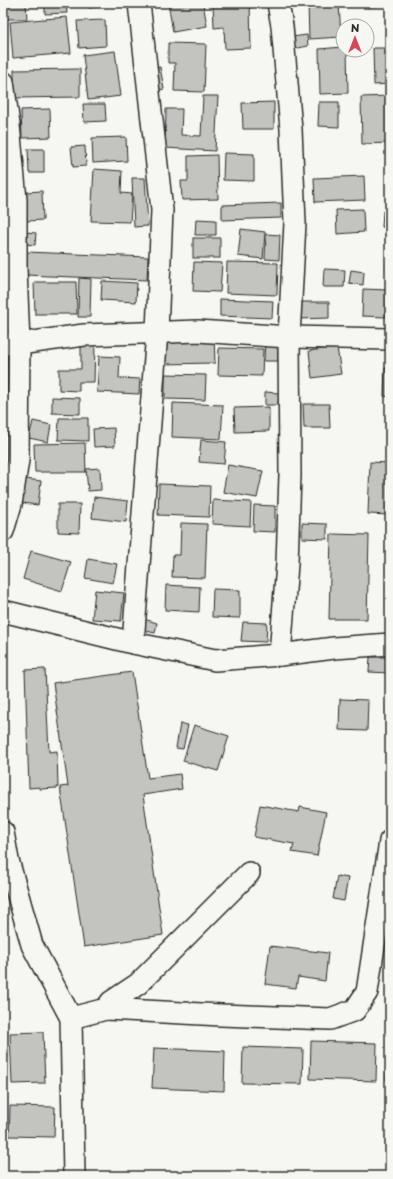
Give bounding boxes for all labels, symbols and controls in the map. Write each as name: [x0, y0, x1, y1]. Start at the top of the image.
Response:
north arrow: [335, 18, 375, 58]
text: N: [351, 19, 360, 36]

